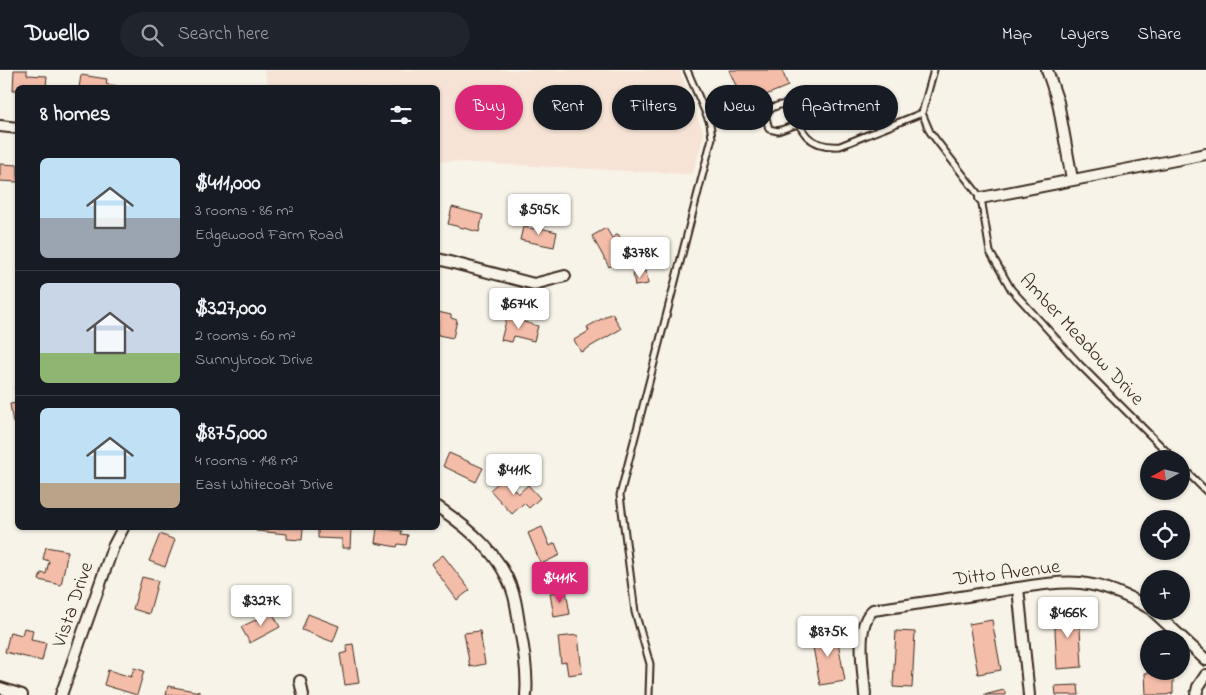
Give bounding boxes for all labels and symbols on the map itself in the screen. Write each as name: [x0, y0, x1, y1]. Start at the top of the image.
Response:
pin: $595K: [504, 194, 574, 236]
pin: $378K: [605, 236, 675, 279]
street label: Amber Meadow Drive: [1012, 267, 1150, 413]
pin: $674K: [484, 288, 554, 330]
north arrow: [1140, 450, 1190, 500]
pin: $411K: [479, 454, 549, 496]
street label: Ditto Avenue: [951, 553, 1062, 595]
street label: Vista Drive: [46, 558, 102, 652]
pin: $411K: [525, 562, 595, 604]
pin: $327K: [226, 584, 296, 627]
pin: $466K: [1033, 596, 1103, 639]
pin: $875K: [793, 616, 863, 658]

